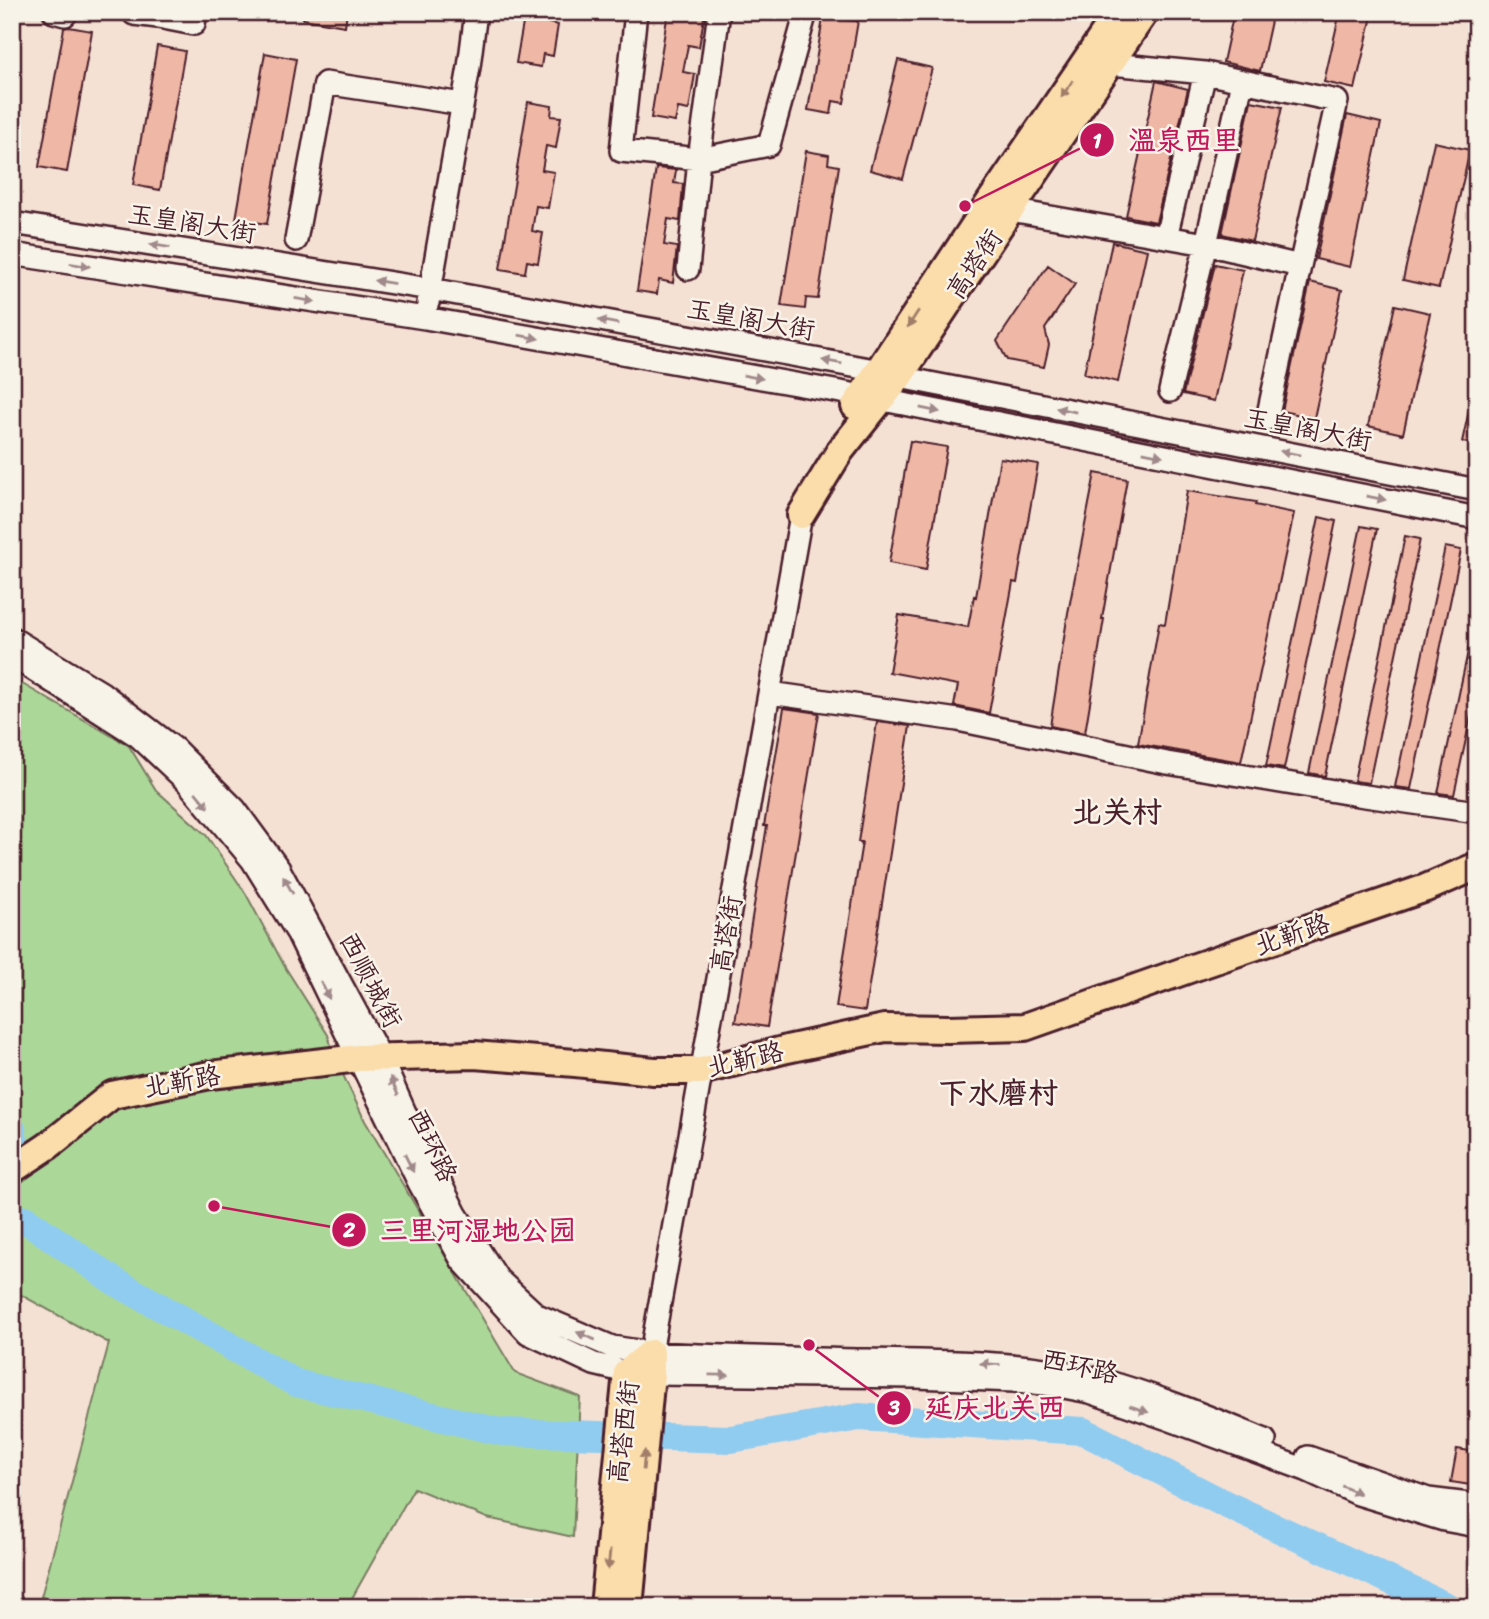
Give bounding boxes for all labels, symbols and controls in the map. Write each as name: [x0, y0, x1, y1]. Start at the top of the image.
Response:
one-way arrow: [1060, 80, 1074, 98]
callout: 温泉西里: [1079, 116, 1254, 165]
text: 温泉西里: [1128, 116, 1240, 165]
text: 1: [1092, 122, 1102, 160]
street label: 玉皇阁大街: [124, 190, 260, 256]
street label: 高塔街: [933, 219, 1015, 309]
one-way arrow: [149, 240, 171, 251]
one-way arrow: [69, 260, 91, 271]
one-way arrow: [373, 276, 395, 287]
street label: 玉皇阁大街: [683, 285, 819, 353]
one-way arrow: [294, 295, 316, 306]
one-way arrow: [907, 309, 920, 329]
one-way arrow: [597, 316, 619, 327]
one-way arrow: [518, 332, 540, 343]
one-way arrow: [821, 356, 843, 367]
one-way arrow: [742, 372, 764, 383]
street label: 玉皇阁大街: [1240, 394, 1376, 464]
one-way arrow: [1055, 404, 1077, 415]
one-way arrow: [919, 405, 941, 416]
one-way arrow: [1279, 448, 1301, 459]
one-way arrow: [1142, 449, 1164, 460]
one-way arrow: [1365, 492, 1387, 503]
district label: 北关村: [1072, 785, 1162, 839]
one-way arrow: [194, 791, 209, 808]
one-way arrow: [282, 876, 294, 895]
street label: 高塔街: [697, 892, 755, 976]
street label: 北靳路: [1248, 900, 1336, 968]
street label: 西顺城街: [326, 923, 416, 1037]
one-way arrow: [320, 980, 331, 1000]
street label: 北靳路: [702, 1028, 788, 1090]
street label: 北靳路: [140, 1052, 224, 1110]
district label: 下水磨村: [938, 1066, 1058, 1120]
one-way arrow: [388, 1076, 399, 1097]
street label: 西环路: [395, 1100, 471, 1190]
one-way arrow: [404, 1153, 415, 1174]
callout: 三里河湿地公园: [331, 1205, 590, 1254]
text: 三里河湿地公园: [380, 1206, 576, 1255]
text: 2: [342, 1211, 355, 1249]
one-way arrow: [576, 1330, 596, 1342]
street label: 西环路: [1037, 1335, 1123, 1397]
one-way arrow: [979, 1358, 1001, 1369]
one-way arrow: [709, 1369, 731, 1381]
street label: 高塔西街: [594, 1378, 652, 1486]
callout: 延庆北关西: [876, 1383, 1079, 1432]
text: 延庆北关西: [925, 1383, 1065, 1432]
text: 3: [887, 1389, 900, 1427]
one-way arrow: [1129, 1404, 1150, 1415]
one-way arrow: [639, 1449, 650, 1471]
one-way arrow: [1341, 1485, 1362, 1496]
one-way arrow: [603, 1549, 614, 1571]

